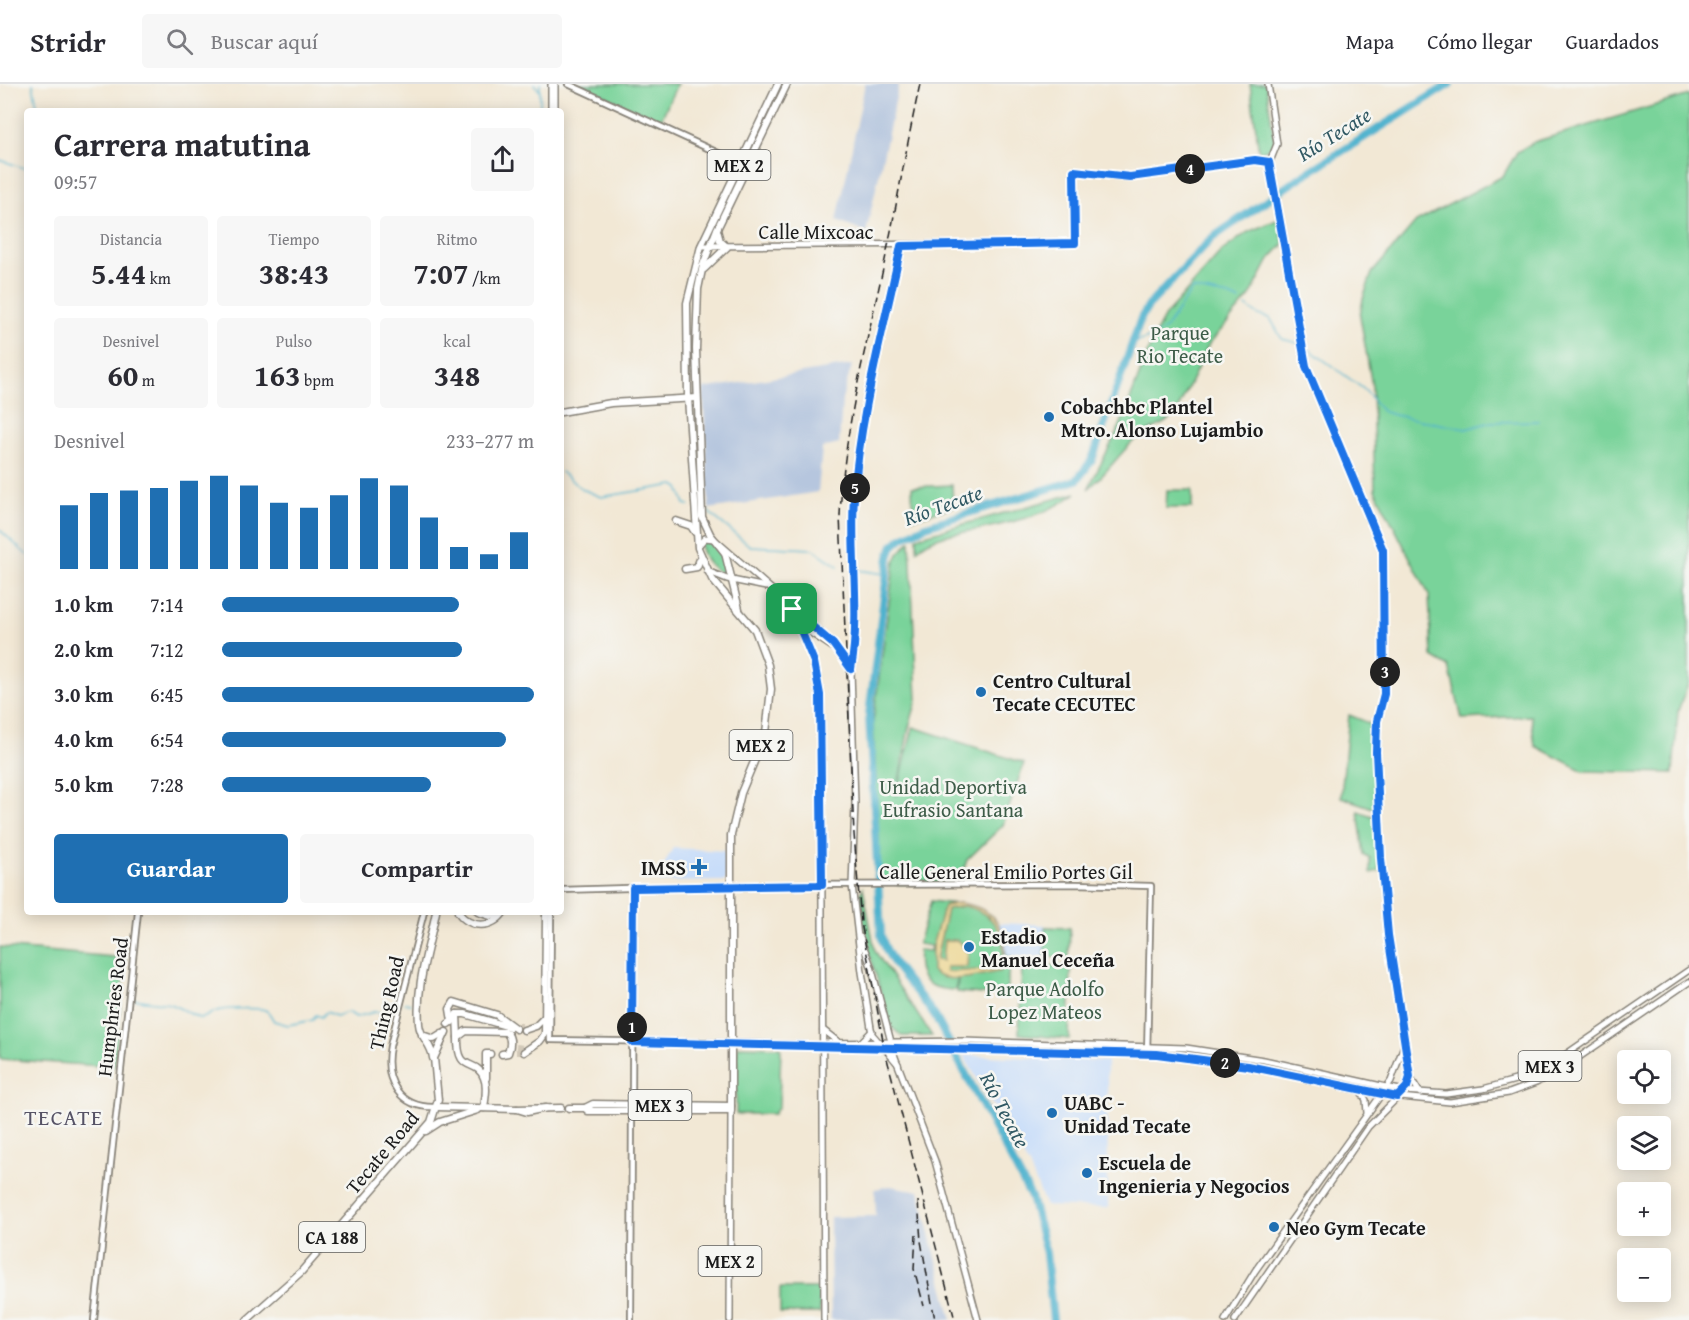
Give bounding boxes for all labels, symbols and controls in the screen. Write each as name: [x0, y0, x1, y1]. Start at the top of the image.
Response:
search box: [142, 14, 562, 68]
text: Stridr: [30, 21, 106, 62]
icon: search: [163, 25, 196, 58]
text: Buscar aquí: [211, 25, 318, 57]
text: Mapa: [1346, 26, 1394, 57]
text: Cómo llegar: [1427, 26, 1532, 57]
text: Guardados: [1565, 26, 1659, 57]
water label: Río Tecate: [1290, 99, 1377, 169]
text: Carrera matutina: [54, 120, 310, 168]
button: share: [471, 128, 534, 191]
road number: MEX 2: [708, 150, 771, 180]
pin: 4: [1175, 154, 1205, 184]
text: 4: [1186, 157, 1194, 181]
text: 09:57: [54, 167, 97, 196]
street label: Calle Mixcoac: [759, 217, 874, 246]
text: Distancia: [100, 227, 162, 251]
text: Tiempo: [269, 227, 319, 251]
text: Ritmo: [437, 227, 477, 251]
text: 5.44: [91, 251, 146, 295]
text: 38:43: [259, 251, 329, 295]
text: 7:07: [413, 251, 468, 295]
text: km: [146, 266, 171, 290]
text: /km: [468, 266, 501, 290]
park label: Parque Rio Tecate: [1137, 318, 1223, 370]
text: Desnivel: [103, 329, 159, 353]
text: Pulso: [276, 329, 312, 353]
text: kcal: [443, 329, 471, 353]
text: 60: [107, 353, 138, 397]
text: 163: [254, 353, 301, 397]
text: 348: [434, 353, 480, 397]
text: m: [138, 368, 155, 392]
text: bpm: [301, 368, 334, 392]
place label: Cobachbc Plantel Mtro. Alonso Lujambio: [1061, 392, 1264, 444]
marker: Cobachbc Plantel Mtro. Alonso Lujambio: [1042, 410, 1056, 424]
text: Desnivel: [54, 426, 125, 455]
text: 233–277 m: [446, 426, 534, 455]
pin: 5: [840, 473, 870, 503]
text: 5: [851, 476, 859, 500]
water label: Río Tecate: [898, 476, 987, 534]
pin: [766, 583, 817, 634]
text: 1.0 km: [54, 590, 113, 619]
text: 7:14: [150, 590, 184, 619]
icon: arrive: [775, 592, 808, 625]
text: 2.0 km: [54, 635, 113, 664]
text: 7:12: [150, 635, 184, 664]
pin: 3: [1370, 657, 1400, 687]
text: 3: [1381, 660, 1389, 684]
place label: Centro Cultural Tecate CECUTEC: [993, 666, 1136, 718]
text: 3.0 km: [54, 680, 113, 709]
text: 6:45: [150, 680, 184, 709]
marker: Centro Cultural Tecate CECUTEC: [974, 685, 988, 699]
text: 4.0 km: [54, 725, 113, 754]
text: 6:54: [150, 725, 184, 754]
road number: MEX 2: [730, 730, 792, 760]
text: 5.0 km: [54, 770, 113, 799]
text: 7:28: [150, 770, 184, 799]
park label: Unidad Deportiva Eufrasio Santana: [879, 772, 1027, 824]
button: Guardar: [54, 834, 288, 903]
button: Compartir: [300, 834, 534, 903]
place label: IMSS: [641, 853, 686, 882]
street label: Calle General Emilio Portes Gil: [879, 857, 1133, 886]
marker: IMSS: [690, 858, 708, 876]
place label: Estadio Manuel Ceceña: [981, 922, 1115, 974]
street label: Humphries Road: [89, 935, 135, 1078]
marker: Estadio Manuel Ceceña: [962, 940, 976, 954]
street label: Thing Road: [361, 953, 411, 1053]
park label: Parque Adolfo Lopez Mateos: [986, 974, 1104, 1026]
pin: 1: [617, 1012, 647, 1042]
text: 1: [628, 1015, 636, 1039]
pin: 2: [1210, 1048, 1240, 1078]
map controls: [1617, 1050, 1671, 1302]
button: locate: [1617, 1050, 1671, 1104]
text: 2: [1221, 1051, 1229, 1075]
road number: MEX 3: [1518, 1051, 1582, 1081]
water label: Río Tecate: [972, 1066, 1038, 1153]
place label: UABC - Unidad Tecate: [1064, 1088, 1191, 1140]
road number: MEX 3: [628, 1090, 692, 1120]
district label: TECATE: [24, 1101, 104, 1133]
street label: Tecate Road: [338, 1104, 426, 1200]
marker: UABC - Unidad Tecate: [1045, 1106, 1059, 1120]
button: layers: [1617, 1116, 1671, 1170]
place label: Escuela de Ingenieria y Negocios: [1099, 1148, 1290, 1200]
marker: Escuela de Ingenieria y Negocios: [1080, 1166, 1094, 1180]
button: +: [1617, 1182, 1671, 1236]
place label: Neo Gym Tecate: [1286, 1213, 1426, 1242]
marker: Neo Gym Tecate: [1267, 1220, 1281, 1234]
road number: CA 188: [299, 1222, 365, 1252]
road number: MEX 2: [698, 1246, 762, 1276]
button: −: [1617, 1248, 1671, 1302]

